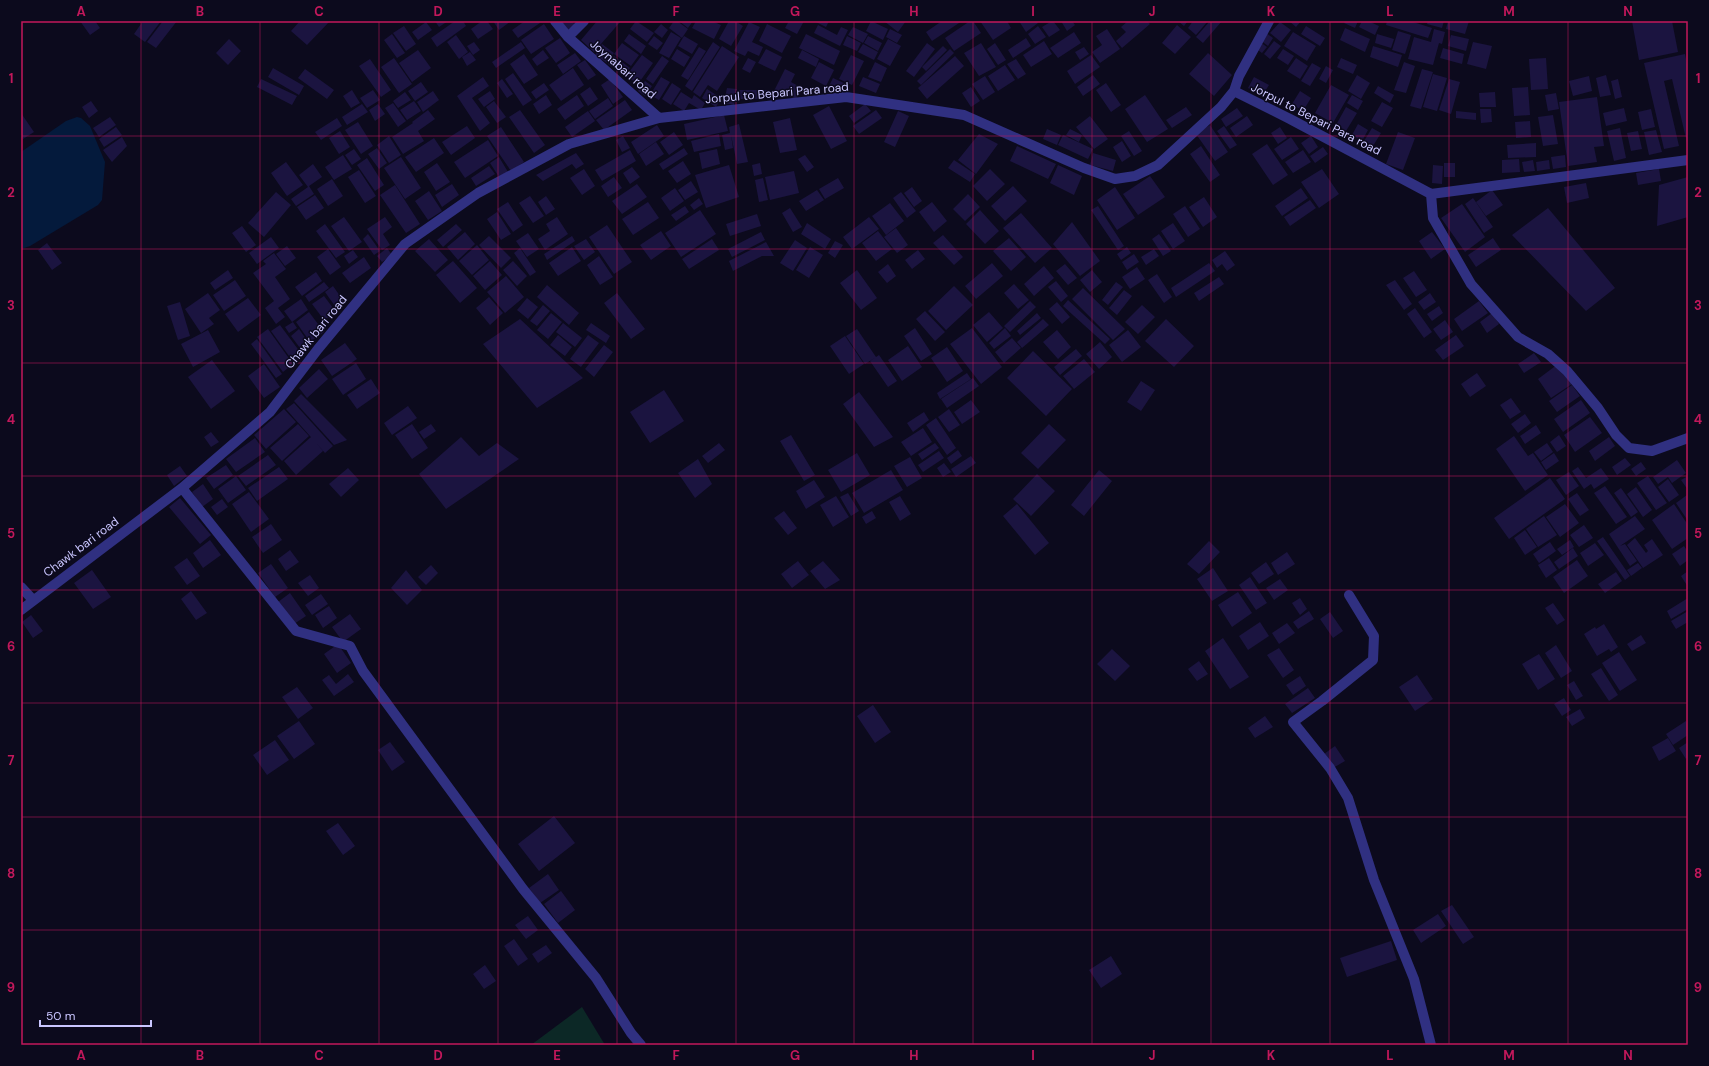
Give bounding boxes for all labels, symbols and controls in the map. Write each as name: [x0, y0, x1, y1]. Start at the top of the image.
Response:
text: A: [76, 3, 86, 20]
text: B: [196, 3, 204, 20]
text: C: [314, 3, 324, 20]
text: D: [433, 3, 443, 20]
text: E: [553, 3, 561, 20]
text: F: [672, 3, 680, 20]
text: G: [790, 3, 800, 20]
text: H: [909, 3, 919, 20]
text: I: [1031, 3, 1035, 20]
text: J: [1148, 3, 1156, 20]
text: K: [1267, 3, 1276, 20]
text: L: [1386, 3, 1394, 20]
text: M: [1503, 3, 1515, 20]
text: N: [1623, 3, 1633, 20]
street label: Joynabari road: [587, 36, 659, 102]
text: 1: [9, 70, 13, 87]
text: 1: [1696, 70, 1700, 87]
street label: Jorpul to Bepari Para road: [705, 79, 849, 107]
street label: Jorpul to Bepari Para road: [1248, 79, 1384, 159]
text: 2: [7, 184, 15, 201]
text: 2: [1694, 184, 1702, 201]
street label: Chawk bari road: [281, 292, 351, 372]
text: 3: [7, 297, 15, 314]
text: 3: [1694, 297, 1702, 314]
text: 4: [7, 411, 15, 428]
text: 4: [1694, 411, 1702, 428]
street label: Chawk bari road: [40, 513, 122, 581]
text: 5: [7, 525, 15, 542]
text: 5: [1694, 525, 1702, 542]
text: 6: [7, 638, 15, 655]
text: 6: [1694, 638, 1702, 655]
text: 7: [8, 752, 15, 769]
text: 7: [1695, 752, 1702, 769]
text: 8: [7, 865, 15, 882]
text: 8: [1694, 865, 1702, 882]
text: 9: [7, 979, 15, 996]
text: 9: [1694, 979, 1702, 996]
scale bar: [40, 1002, 151, 1028]
text: 50 m: [46, 1008, 75, 1024]
text: A: [76, 1047, 86, 1064]
text: B: [196, 1047, 204, 1064]
text: C: [314, 1047, 324, 1064]
text: D: [433, 1047, 443, 1064]
text: E: [553, 1047, 561, 1064]
text: F: [672, 1047, 680, 1064]
text: G: [790, 1047, 800, 1064]
text: H: [909, 1047, 919, 1064]
text: I: [1031, 1047, 1035, 1064]
text: J: [1148, 1047, 1156, 1064]
text: K: [1267, 1047, 1276, 1064]
text: L: [1386, 1047, 1394, 1064]
text: M: [1503, 1047, 1515, 1064]
text: N: [1623, 1047, 1633, 1064]

